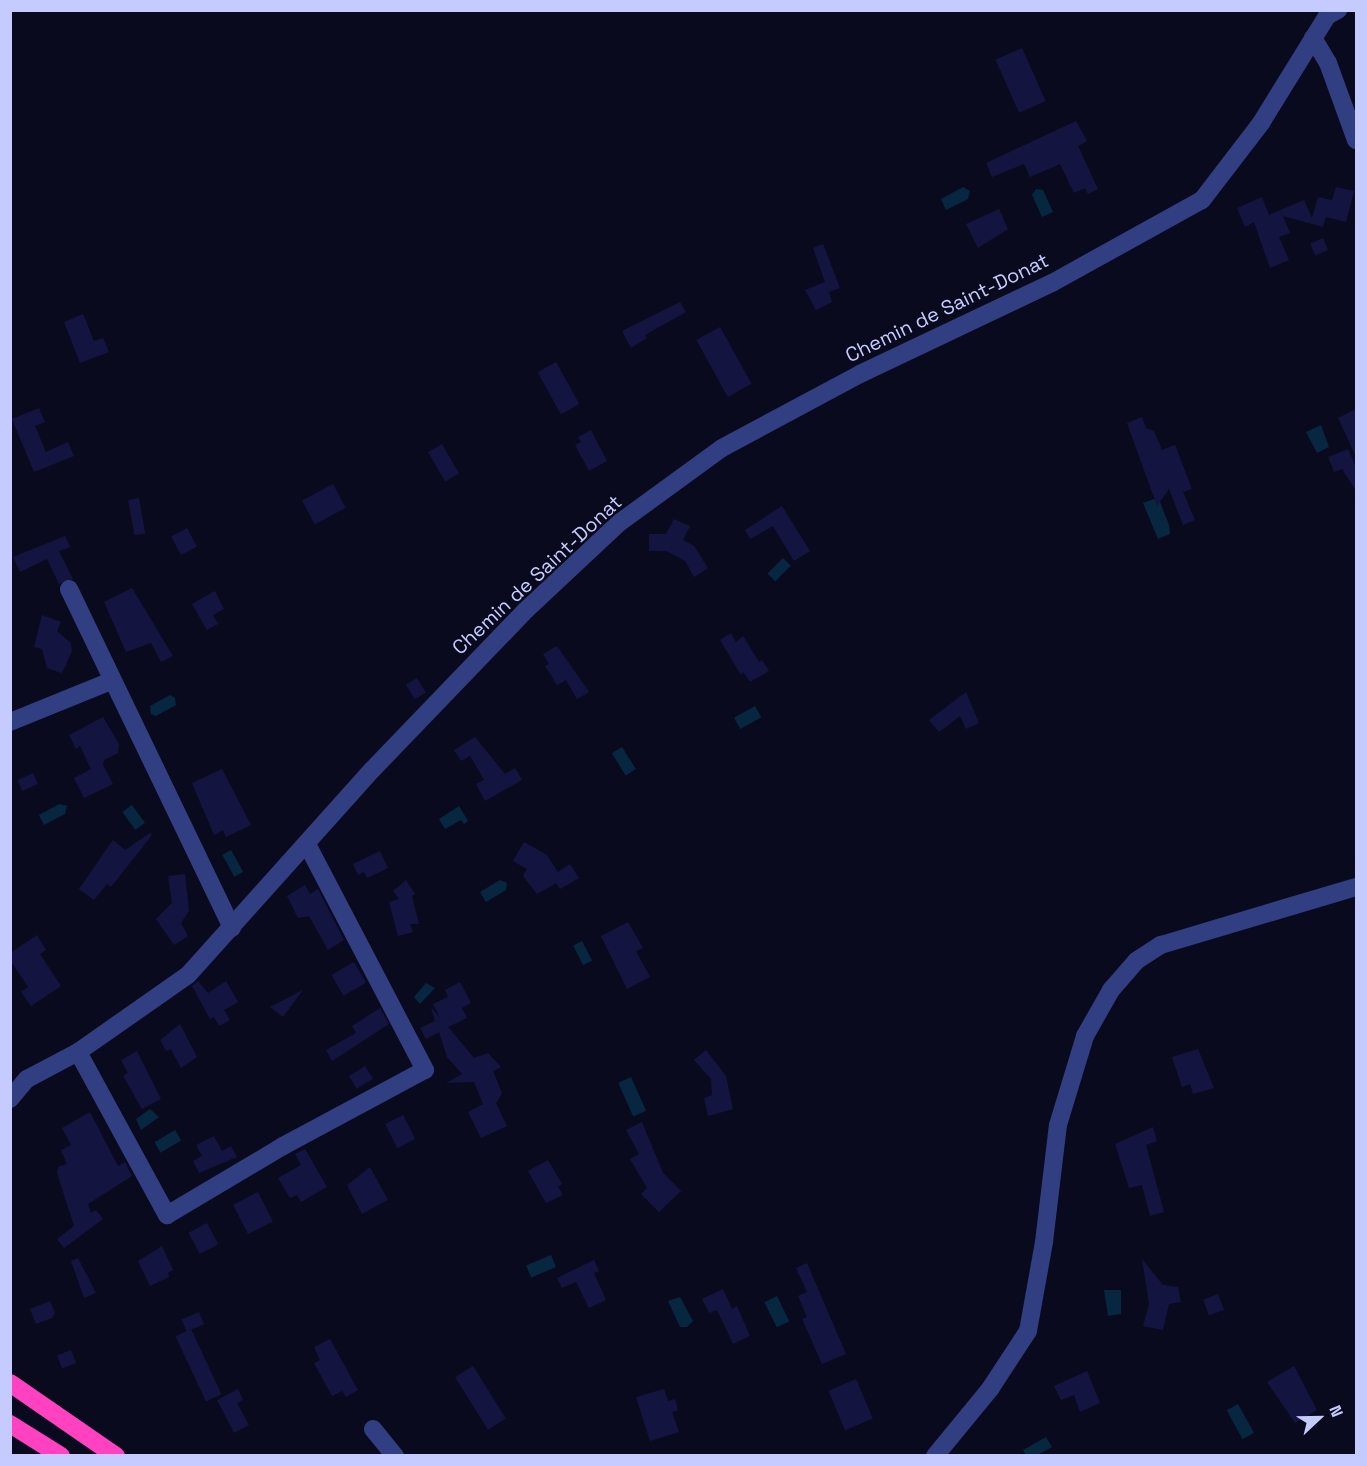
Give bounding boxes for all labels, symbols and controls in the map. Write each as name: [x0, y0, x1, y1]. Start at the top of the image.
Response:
street label: Chemin de Saint-Donat: [842, 248, 1052, 368]
street label: Chemin de Saint-Donat: [447, 490, 627, 660]
north arrow: [1289, 1388, 1349, 1448]
text: N: [1324, 1402, 1348, 1420]

